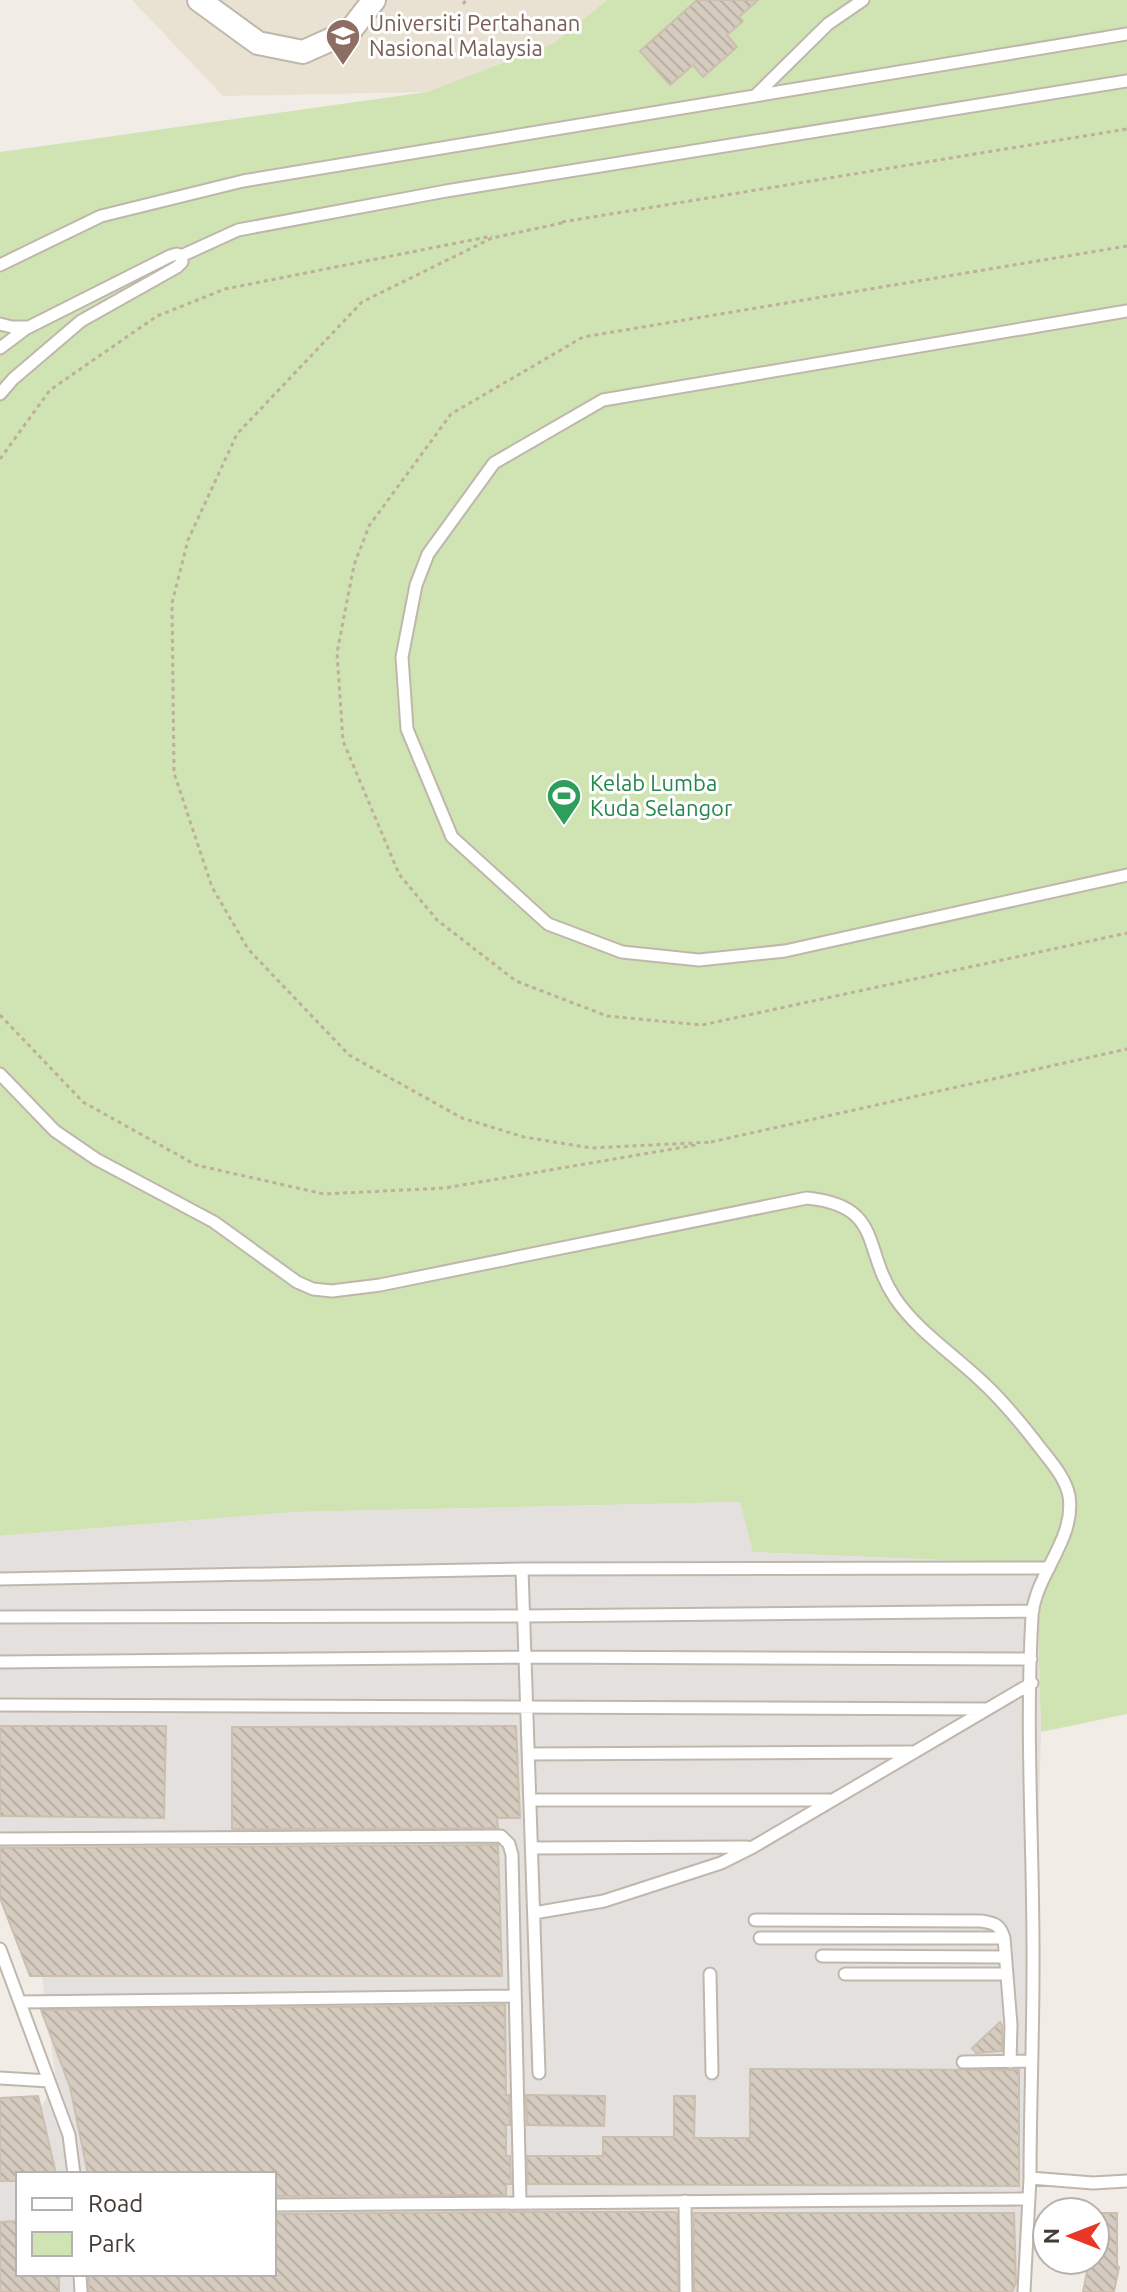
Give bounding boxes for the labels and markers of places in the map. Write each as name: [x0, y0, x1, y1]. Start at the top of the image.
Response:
place label: Universiti Pertahanan Nasional Malaysia: [369, 10, 580, 60]
school or university icon: Universiti Pertahanan Nasional Malaysia: [324, 17, 362, 67]
place label: Kelab Lumba Kuda Selangor: [590, 770, 733, 820]
sports icon: Kelab Lumba Kuda Selangor: [545, 777, 583, 827]

